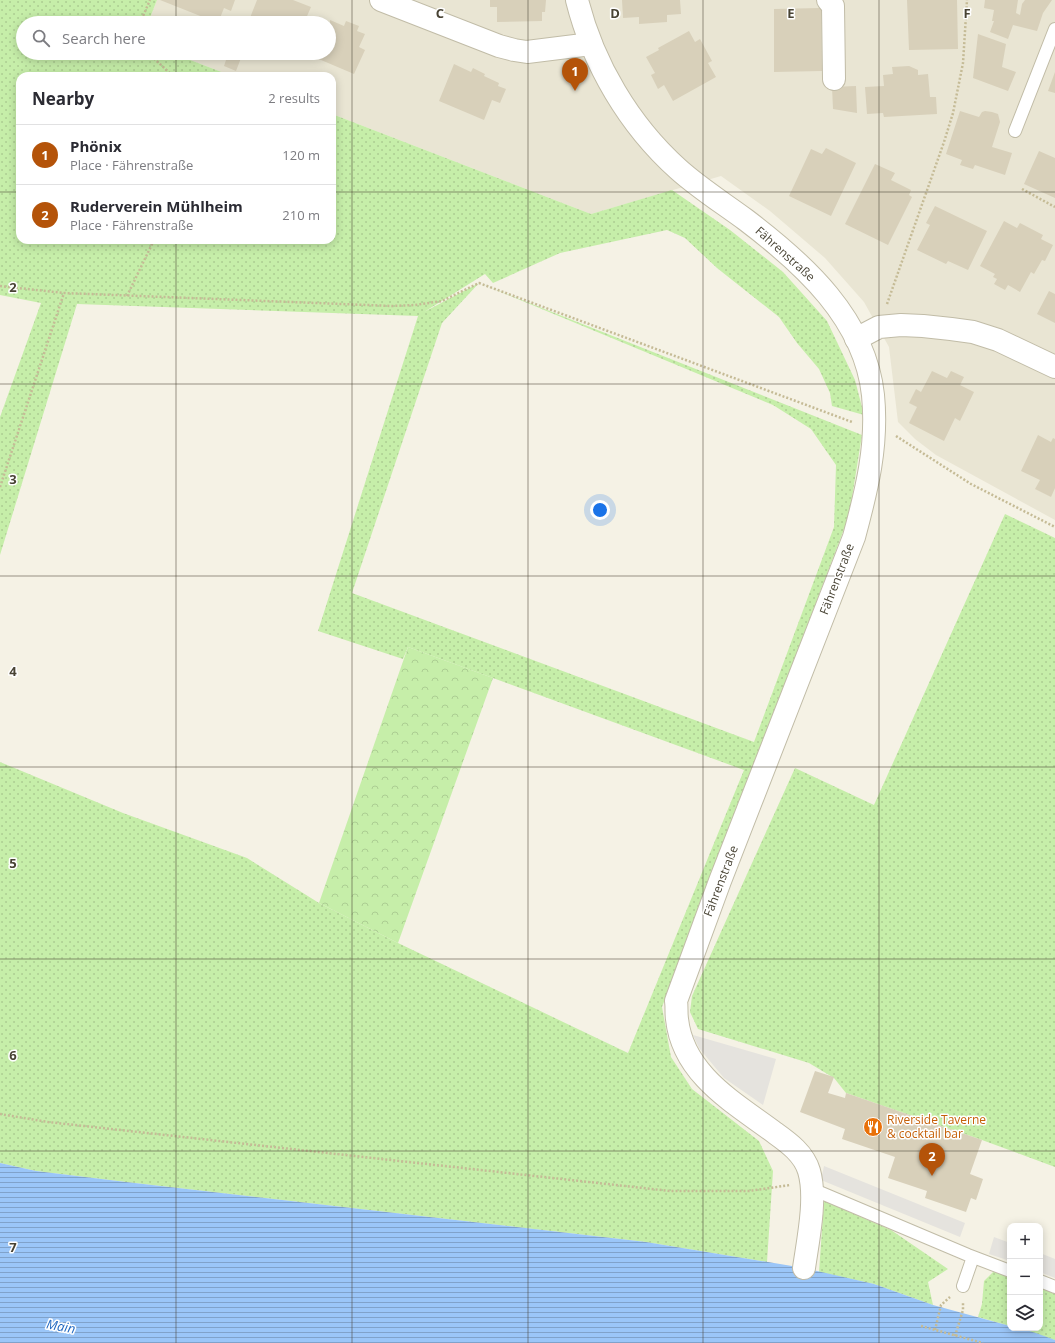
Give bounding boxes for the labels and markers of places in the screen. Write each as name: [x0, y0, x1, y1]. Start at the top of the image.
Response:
pin: 1: [562, 58, 588, 91]
place label: Riverside Taverne & cocktail bar: [887, 1111, 986, 1142]
restaurant icon: Riverside Taverne & cocktail bar: [862, 1116, 884, 1138]
pin: 2: [919, 1143, 945, 1176]

